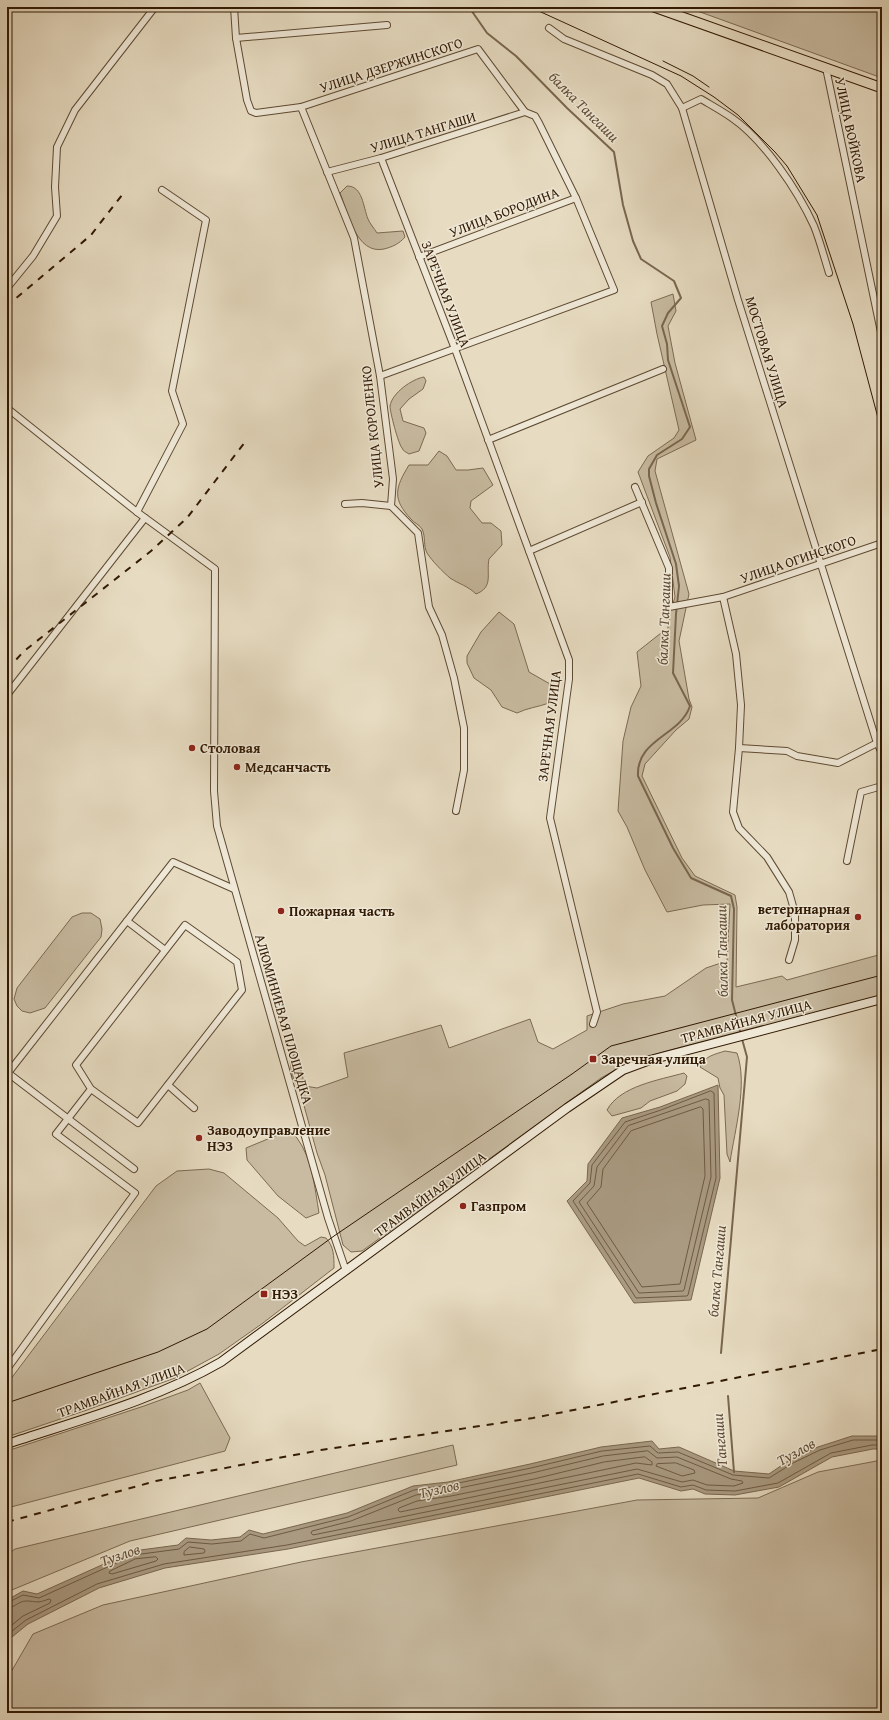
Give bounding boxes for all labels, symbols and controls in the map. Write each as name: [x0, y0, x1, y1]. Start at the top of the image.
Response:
street label: УЛИЦА ДЗЕРЖИНСКОГО: [317, 32, 465, 98]
water label: балка Тангаши: [544, 67, 625, 147]
street label: УЛИЦА ВОЙКОВА: [830, 76, 872, 185]
street label: УЛИЦА ТАНГАШИ: [368, 106, 478, 158]
street label: УЛИЦА БОРОДИНА: [446, 182, 562, 242]
street label: ЗАРЕЧНАЯ УЛИЦА: [417, 238, 476, 350]
street label: МОСТОВАЯ УЛИЦА: [741, 294, 794, 411]
street label: УЛИЦА КОРОЛЕНКО: [356, 365, 388, 489]
street label: УЛИЦА ОГИНСКОГО: [737, 530, 859, 588]
water label: балка Тангаши: [651, 572, 676, 665]
street label: ЗАРЕЧНАЯ УЛИЦА: [532, 669, 566, 783]
place label: Столовая: [200, 738, 261, 758]
marker: Столовая: [187, 743, 197, 753]
place label: Медсанчасть: [245, 757, 331, 777]
marker: Медсанчасть: [232, 762, 242, 772]
place label: ветеринарная лаборатория: [758, 899, 851, 935]
place label: Пожарная часть: [289, 901, 395, 921]
water label: балка Тангаши: [710, 905, 733, 997]
marker: Пожарная часть: [276, 906, 286, 916]
marker: ветеринарная лаборатория: [853, 912, 863, 922]
street label: АЛЮМИНИЕВАЯ ПЛОЩАДКА: [250, 932, 318, 1107]
street label: ТРАМВАЙНАЯ УЛИЦА: [679, 994, 814, 1048]
place label: Заречная улица: [601, 1049, 707, 1069]
marker: Заречная улица: [588, 1054, 598, 1064]
place label: Заводоуправление НЭЗ: [207, 1120, 330, 1156]
marker: Заводоуправление НЭЗ: [194, 1133, 204, 1143]
street label: ТРАМВАЙНАЯ УЛИЦА: [370, 1146, 491, 1242]
place label: Газпром: [471, 1196, 527, 1216]
marker: Газпром: [458, 1201, 468, 1211]
water label: балка Тангаши: [702, 1224, 731, 1318]
place label: НЭЗ: [272, 1284, 298, 1304]
marker: НЭЗ: [259, 1289, 269, 1299]
street label: ТРАМВАЙНАЯ УЛИЦА: [55, 1357, 188, 1422]
water label: Тангаши: [707, 1412, 732, 1468]
water label: Тузлов: [773, 1432, 819, 1471]
water label: Тузлов: [417, 1474, 461, 1503]
water label: Тузлов: [97, 1538, 143, 1571]

